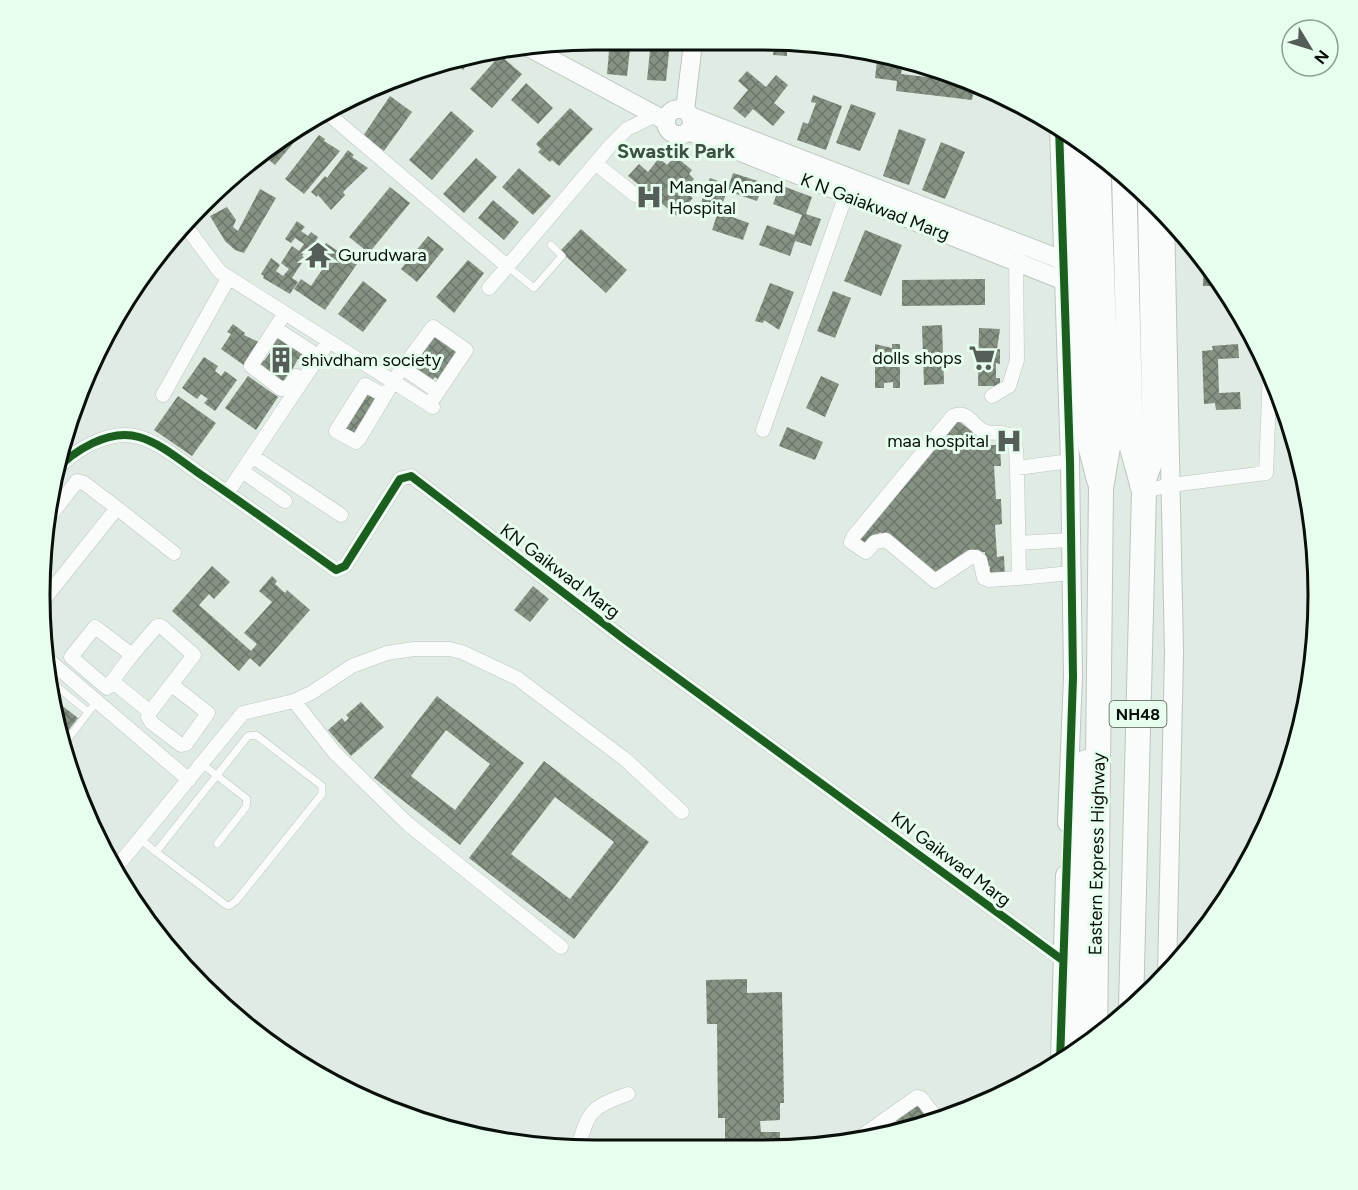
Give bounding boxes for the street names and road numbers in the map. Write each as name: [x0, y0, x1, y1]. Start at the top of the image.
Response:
street label: K N Gaiakwad Marg: [797, 168, 953, 246]
street label: KN Gaikwad Marg: [496, 519, 624, 623]
road number: NH48: [1110, 701, 1166, 727]
street label: Eastern Express Highway: [1084, 752, 1110, 956]
street label: KN Gaikwad Marg: [887, 807, 1015, 911]

